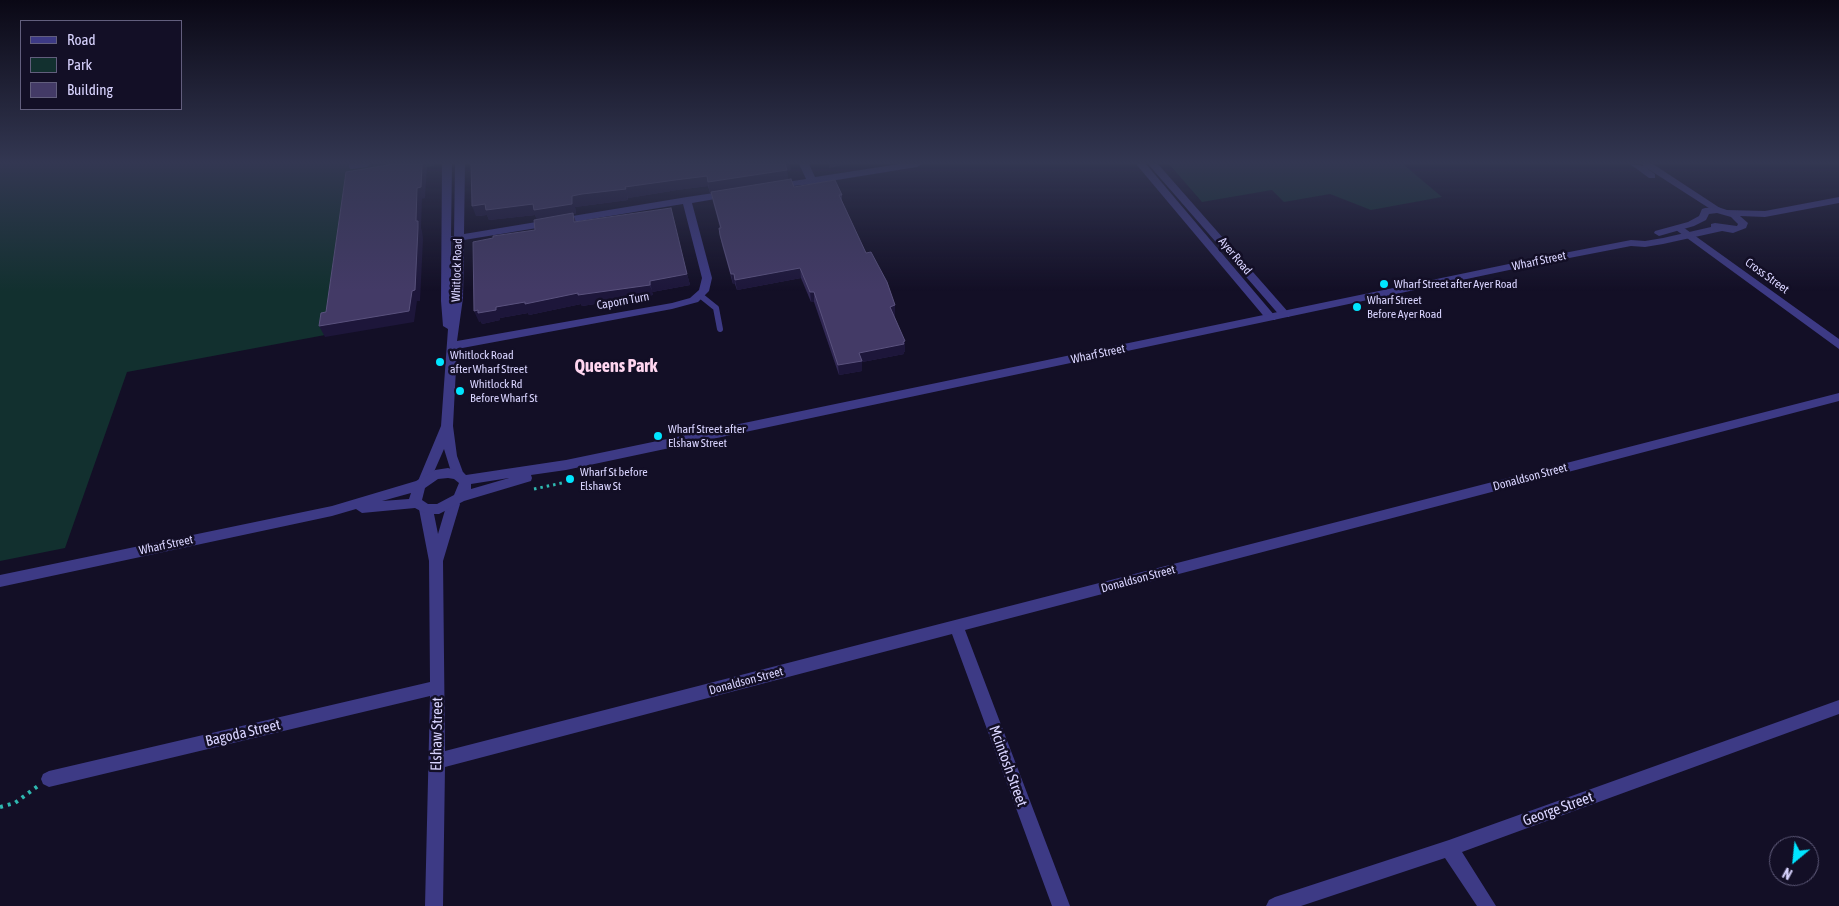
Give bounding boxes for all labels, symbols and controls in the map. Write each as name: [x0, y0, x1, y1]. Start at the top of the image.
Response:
legend: [20, 20, 182, 110]
text: Road: [67, 31, 96, 48]
text: Park: [67, 56, 92, 73]
text: Building: [67, 81, 113, 98]
street label: Ayer Road: [1215, 234, 1255, 278]
street label: Whitlock Road: [449, 238, 465, 302]
street label: Wharf Street: [1511, 248, 1567, 274]
street label: Cross Street: [1742, 255, 1792, 297]
place label: Wharf Street after Ayer Road: [1394, 277, 1518, 291]
marker: Wharf Street after Ayer Road: [1378, 278, 1390, 290]
street label: Caporn Turn: [596, 289, 650, 313]
place label: Wharf Street Before Ayer Road: [1367, 293, 1442, 321]
marker: Wharf Street Before Ayer Road: [1351, 301, 1363, 313]
street label: Wharf Street: [1070, 341, 1126, 367]
place label: Whitlock Road after Wharf Street: [450, 348, 528, 376]
district label: Queens Park: [574, 355, 658, 377]
marker: Whitlock Road after Wharf Street: [434, 356, 446, 368]
place label: Whitlock Rd Before Wharf St: [470, 377, 538, 405]
marker: Whitlock Rd Before Wharf St: [454, 385, 466, 397]
place label: Wharf Street after Elshaw Street: [668, 422, 746, 450]
marker: Wharf Street after Elshaw Street: [652, 430, 664, 442]
street label: Donaldson Street: [1491, 460, 1569, 494]
place label: Wharf St before Elshaw St: [580, 465, 648, 493]
marker: Wharf St before Elshaw St: [564, 473, 576, 485]
street label: Wharf Street: [138, 532, 194, 558]
street label: Donaldson Street: [1099, 562, 1177, 596]
street label: Donaldson Street: [707, 664, 785, 698]
street label: Elshaw Street: [427, 697, 447, 771]
street label: Bagoda Street: [204, 716, 282, 750]
street label: Mcintosh Street: [985, 723, 1031, 809]
street label: George Street: [1520, 788, 1596, 830]
north arrow: [1769, 836, 1819, 886]
text: N: [1780, 864, 1795, 882]

